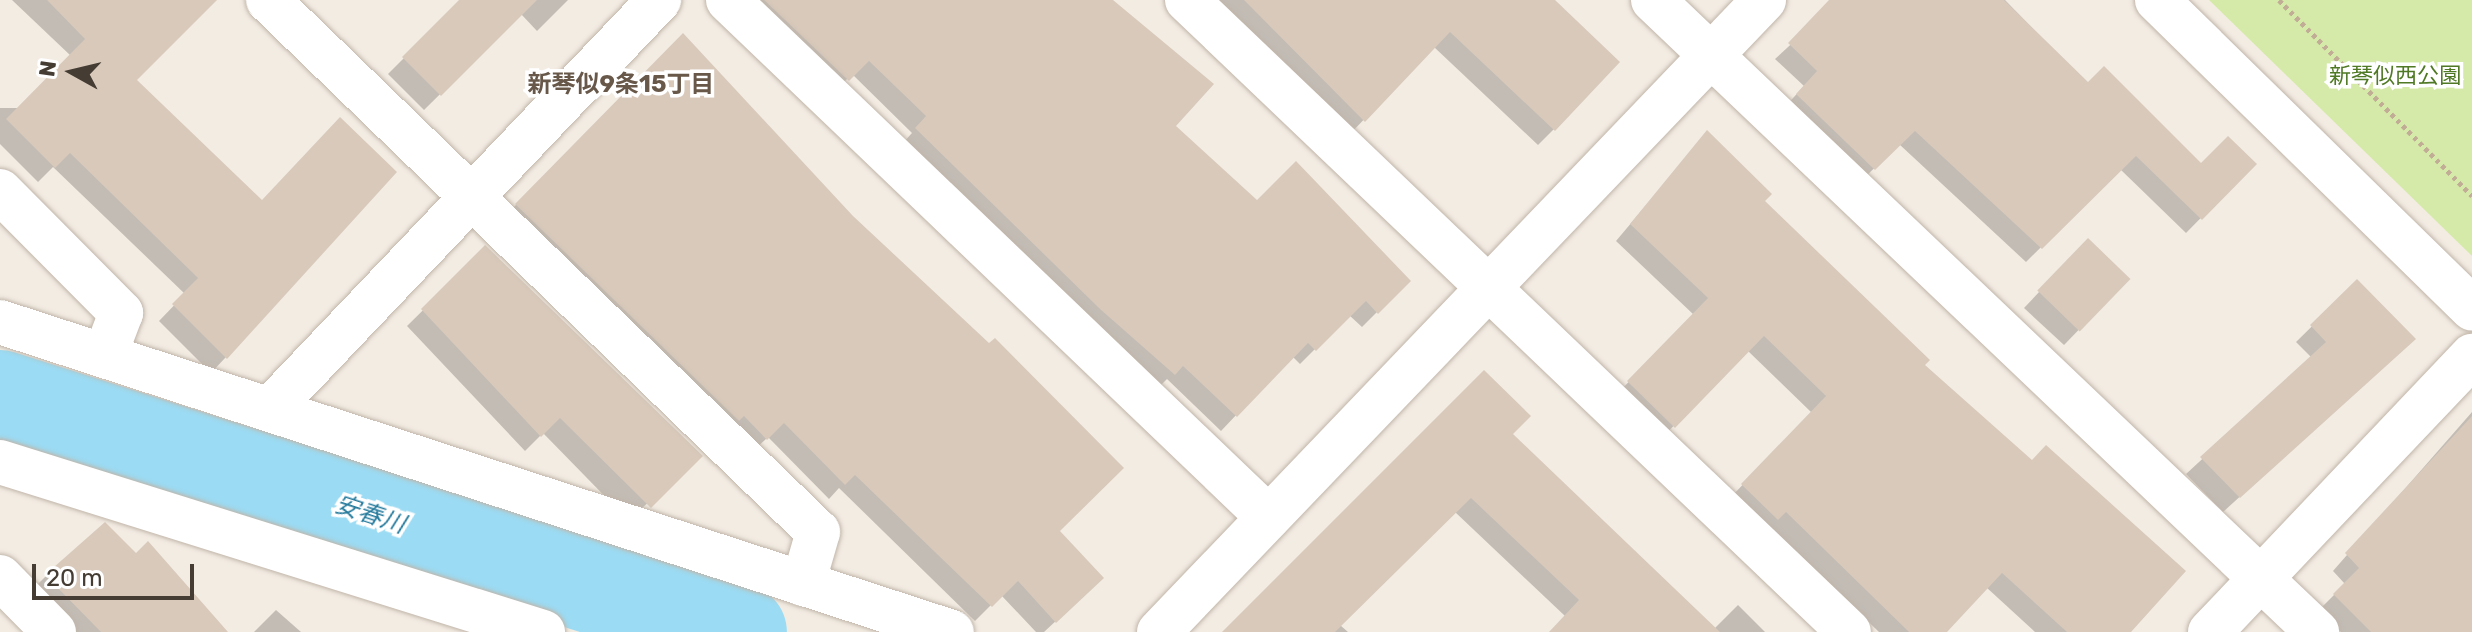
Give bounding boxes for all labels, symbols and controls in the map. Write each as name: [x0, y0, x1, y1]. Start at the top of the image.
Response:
north arrow: [32, 32, 112, 112]
text: N: [33, 59, 62, 78]
park label: 新琴似西公園: [2329, 63, 2461, 89]
district label: 新琴似9条15丁目: [528, 71, 714, 99]
water label: 安春川: [331, 490, 409, 540]
scale bar: [36, 548, 198, 598]
text: 20 m: [46, 564, 103, 592]

